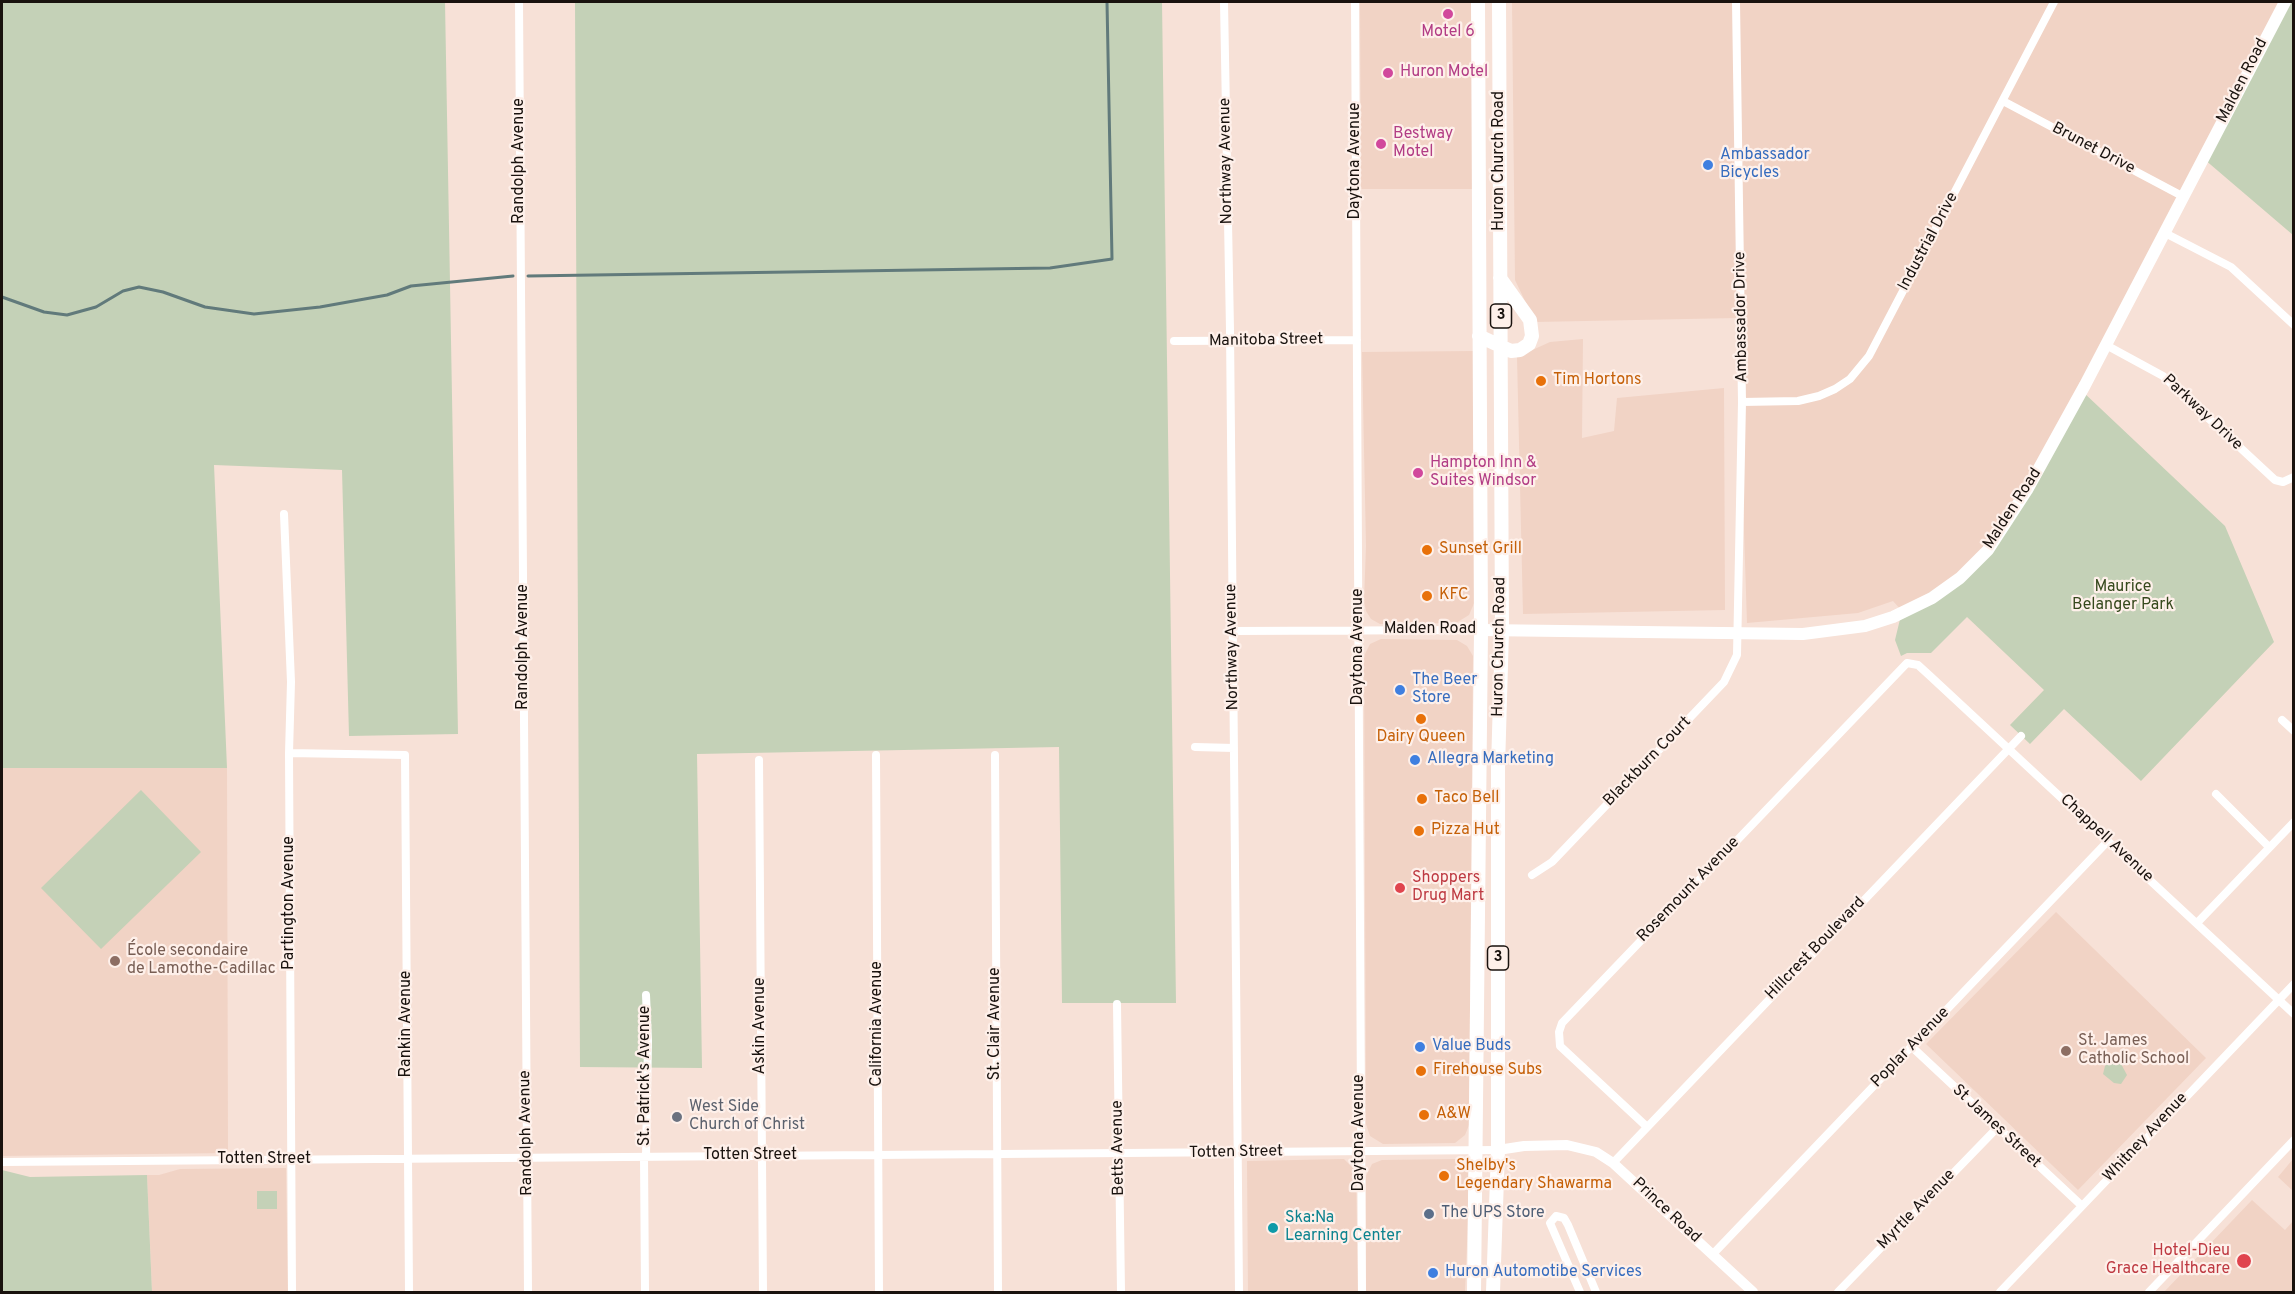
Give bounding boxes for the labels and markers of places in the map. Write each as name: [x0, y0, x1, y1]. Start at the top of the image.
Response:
marker: Motel 6: [1441, 7, 1455, 21]
place label: Motel 6: [1421, 23, 1475, 43]
place label: Huron Motel: [1400, 63, 1488, 83]
marker: Huron Motel: [1381, 66, 1395, 80]
place label: Bestway Motel: [1393, 125, 1453, 163]
marker: Bestway Motel: [1374, 137, 1388, 151]
place label: Ambassador Bicycles: [1720, 146, 1810, 184]
marker: Ambassador Bicycles: [1701, 158, 1715, 172]
place label: Tim Hortons: [1553, 371, 1641, 391]
marker: Tim Hortons: [1534, 374, 1548, 388]
place label: Hampton Inn & Suites Windsor: [1430, 454, 1537, 492]
marker: Hampton Inn & Suites Windsor: [1411, 466, 1425, 480]
place label: Sunset Grill: [1439, 540, 1522, 560]
marker: Sunset Grill: [1420, 543, 1434, 557]
place label: KFC: [1439, 586, 1468, 606]
marker: KFC: [1420, 589, 1434, 603]
place label: The Beer Store: [1412, 671, 1477, 709]
marker: The Beer Store: [1393, 683, 1407, 697]
marker: Dairy Queen: [1414, 712, 1428, 726]
place label: Dairy Queen: [1377, 728, 1465, 748]
place label: Allegra Marketing: [1427, 750, 1554, 770]
marker: Allegra Marketing: [1408, 753, 1422, 767]
place label: Taco Bell: [1434, 789, 1499, 809]
marker: Taco Bell: [1415, 792, 1429, 806]
place label: Pizza Hut: [1431, 821, 1500, 841]
marker: Pizza Hut: [1412, 824, 1426, 838]
place label: Shoppers Drug Mart: [1412, 869, 1484, 907]
marker: Shoppers Drug Mart: [1393, 881, 1407, 895]
place label: École secondaire de Lamothe-Cadillac: [127, 942, 276, 980]
marker: École secondaire de Lamothe-Cadillac: [108, 954, 122, 968]
place label: St. James Catholic School: [2078, 1032, 2189, 1070]
place label: Value Buds: [1432, 1037, 1511, 1057]
marker: Value Buds: [1413, 1040, 1427, 1054]
marker: St. James Catholic School: [2059, 1044, 2073, 1058]
place label: Firehouse Subs: [1433, 1061, 1542, 1081]
marker: Firehouse Subs: [1414, 1064, 1428, 1078]
place label: West Side Church of Christ: [689, 1098, 805, 1136]
place label: A&W: [1436, 1105, 1471, 1125]
marker: A&W: [1417, 1108, 1431, 1122]
marker: West Side Church of Christ: [670, 1110, 684, 1124]
place label: Shelby's Legendary Shawarma: [1456, 1157, 1612, 1195]
marker: Shelby's Legendary Shawarma: [1437, 1169, 1451, 1183]
place label: The UPS Store: [1441, 1204, 1545, 1224]
marker: The UPS Store: [1422, 1207, 1436, 1221]
place label: Ska:Na Learning Center: [1285, 1209, 1401, 1247]
marker: Ska:Na Learning Center: [1266, 1221, 1280, 1235]
place label: Hotel-Dieu Grace Healthcare: [2106, 1242, 2230, 1280]
marker: Hotel-Dieu Grace Healthcare: [2235, 1252, 2253, 1270]
place label: Huron Automotibe Services: [1445, 1263, 1642, 1283]
marker: Huron Automotibe Services: [1426, 1266, 1440, 1280]

